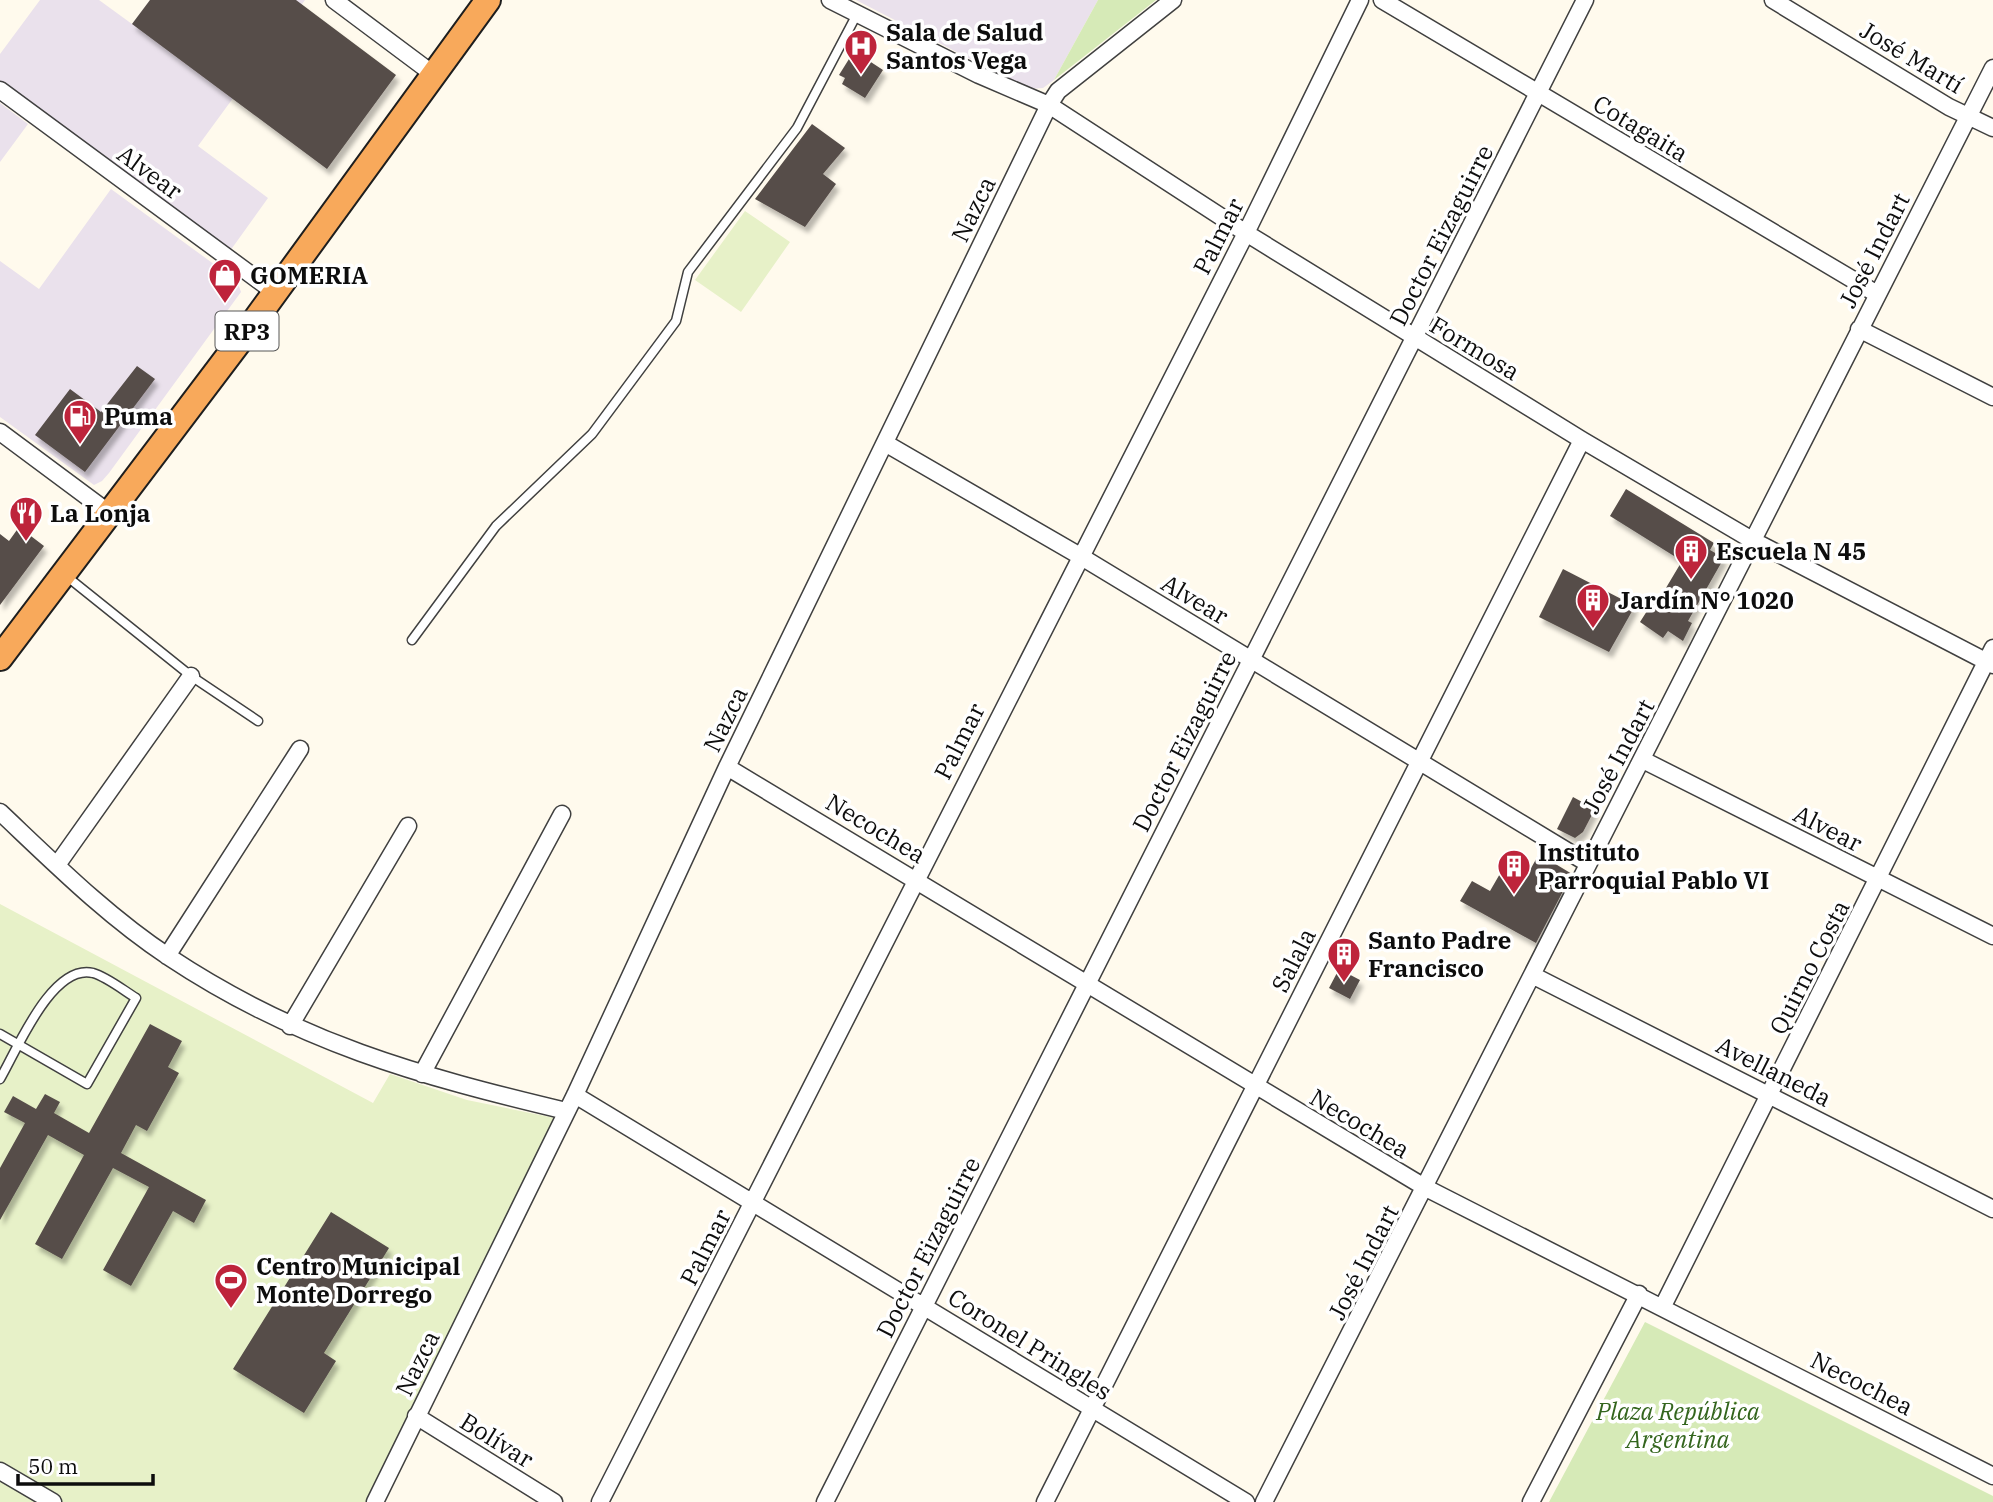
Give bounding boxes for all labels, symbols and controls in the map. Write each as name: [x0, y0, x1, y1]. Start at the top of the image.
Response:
street label: José Martí: [1854, 14, 1970, 100]
place label: Sala de Salud Santos Vega: [886, 16, 1044, 76]
hospital icon: Sala de Salud Santos Vega: [842, 27, 880, 76]
street label: Cotagaita: [1588, 87, 1694, 169]
street label: Alvear: [111, 138, 189, 207]
street label: Doctor Eizaguirre: [1382, 139, 1500, 331]
street label: Nazca: [943, 171, 1003, 247]
street label: José Indart: [1831, 187, 1917, 313]
street label: Palmar: [1185, 192, 1251, 280]
shop icon: GOMERIA: [206, 256, 244, 305]
place label: GOMERIA: [250, 259, 368, 291]
street label: Formosa: [1424, 309, 1526, 387]
road number: RP3: [216, 312, 278, 350]
fuel station icon: Puma: [61, 397, 99, 446]
place label: Puma: [104, 400, 173, 432]
restaurant icon: La Lonja: [7, 494, 45, 543]
place label: La Lonja: [50, 497, 151, 529]
building icon: Escuela N 45: [1672, 532, 1710, 581]
place label: Escuela N 45: [1716, 535, 1866, 567]
street label: Alvear: [1156, 567, 1235, 632]
building icon: Jardín N° 1020: [1574, 581, 1612, 630]
place label: Jardín N° 1020: [1618, 584, 1794, 616]
street label: Doctor Eizaguirre: [1125, 645, 1243, 837]
street label: Nazca: [695, 681, 755, 757]
street label: José Indart: [1575, 693, 1661, 819]
street label: Palmar: [926, 697, 992, 785]
street label: Necochea: [820, 786, 932, 870]
street label: Alvear: [1788, 797, 1868, 859]
place label: Instituto Parroquial Pablo VI: [1538, 836, 1769, 896]
building icon: Instituto Parroquial Pablo VI: [1495, 847, 1533, 896]
street label: Quirno Costa: [1761, 894, 1857, 1040]
street label: Salala: [1263, 923, 1323, 997]
place label: Santo Padre Francisco: [1368, 924, 1511, 984]
building icon: Santo Padre Francisco: [1325, 935, 1363, 984]
street label: Avellaneda: [1711, 1028, 1837, 1114]
street label: Necochea: [1304, 1081, 1416, 1165]
street label: Doctor Eizaguirre: [869, 1151, 987, 1343]
street label: José Indart: [1320, 1199, 1406, 1325]
street label: Palmar: [672, 1203, 738, 1291]
place label: Centro Municipal Monte Dorrego: [256, 1250, 460, 1310]
sports icon: Centro Municipal Monte Dorrego: [212, 1261, 250, 1310]
street label: Coronel Pringles: [942, 1281, 1118, 1407]
street label: Nazca: [387, 1325, 447, 1401]
street label: Necochea: [1805, 1344, 1919, 1422]
park label: Plaza República Argentina: [1595, 1395, 1760, 1455]
street label: Bolívar: [454, 1405, 540, 1475]
scale bar: [18, 1442, 152, 1486]
text: 50 m: [28, 1452, 78, 1480]

